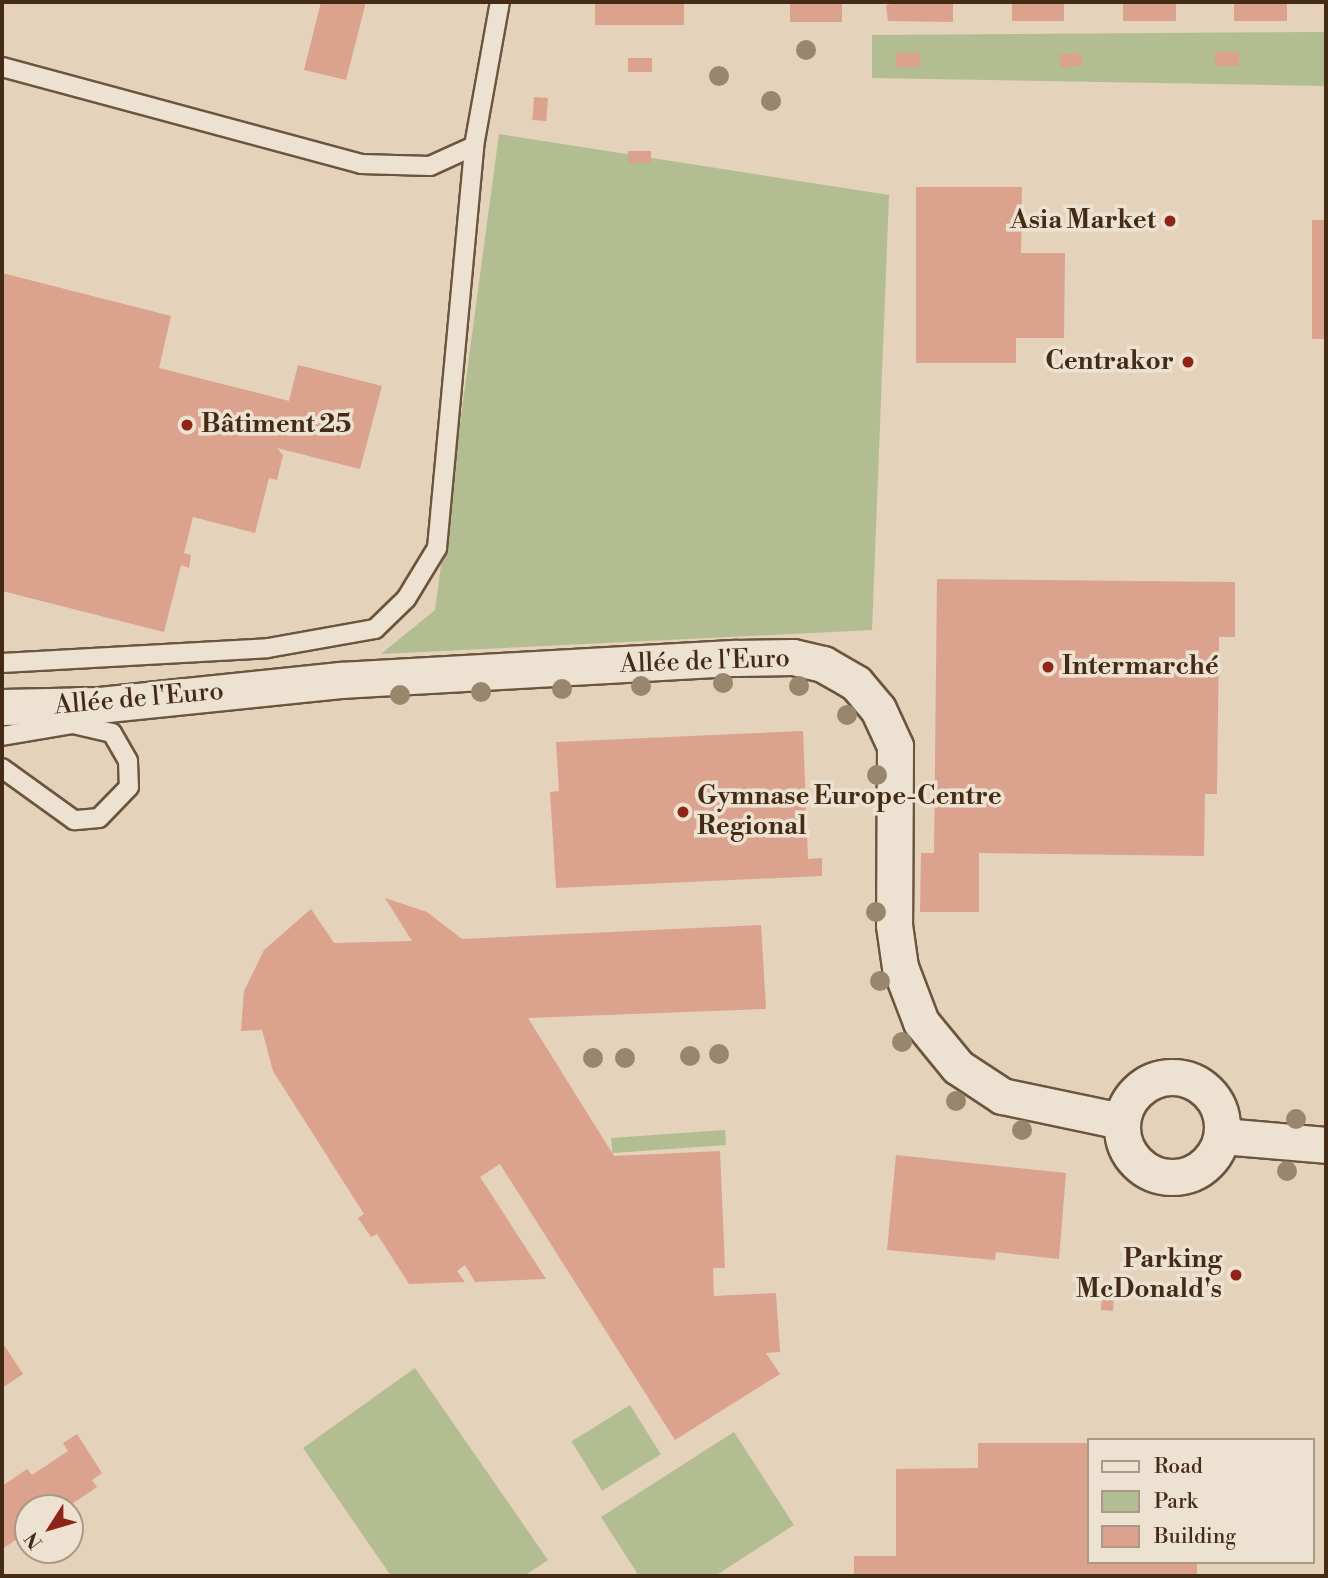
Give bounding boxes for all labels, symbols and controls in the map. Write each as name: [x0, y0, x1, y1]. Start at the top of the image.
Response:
place label: Asia Market: [1010, 205, 1156, 237]
marker: Asia Market: [1162, 213, 1178, 229]
place label: Centrakor: [1045, 346, 1174, 378]
marker: Centrakor: [1180, 354, 1196, 370]
place label: Bâtiment 25: [201, 409, 351, 441]
marker: Bâtiment 25: [179, 417, 195, 433]
street label: Allée de l'Euro: [620, 643, 790, 681]
place label: Intermarché: [1062, 651, 1219, 683]
marker: Intermarché: [1040, 659, 1056, 675]
street label: Allée de l'Euro: [53, 676, 225, 722]
place label: Gymnase Europe-Centre Regional: [697, 781, 1002, 842]
marker: Gymnase Europe-Centre Regional: [675, 804, 691, 820]
place label: Parking McDonald's: [1076, 1244, 1222, 1306]
marker: Parking McDonald's: [1228, 1267, 1244, 1283]
legend: [1086, 1438, 1314, 1564]
text: Road: [1154, 1454, 1203, 1480]
text: Park: [1154, 1489, 1198, 1515]
north arrow: [14, 1494, 84, 1564]
text: Building: [1154, 1524, 1236, 1550]
text: N: [20, 1527, 48, 1554]

